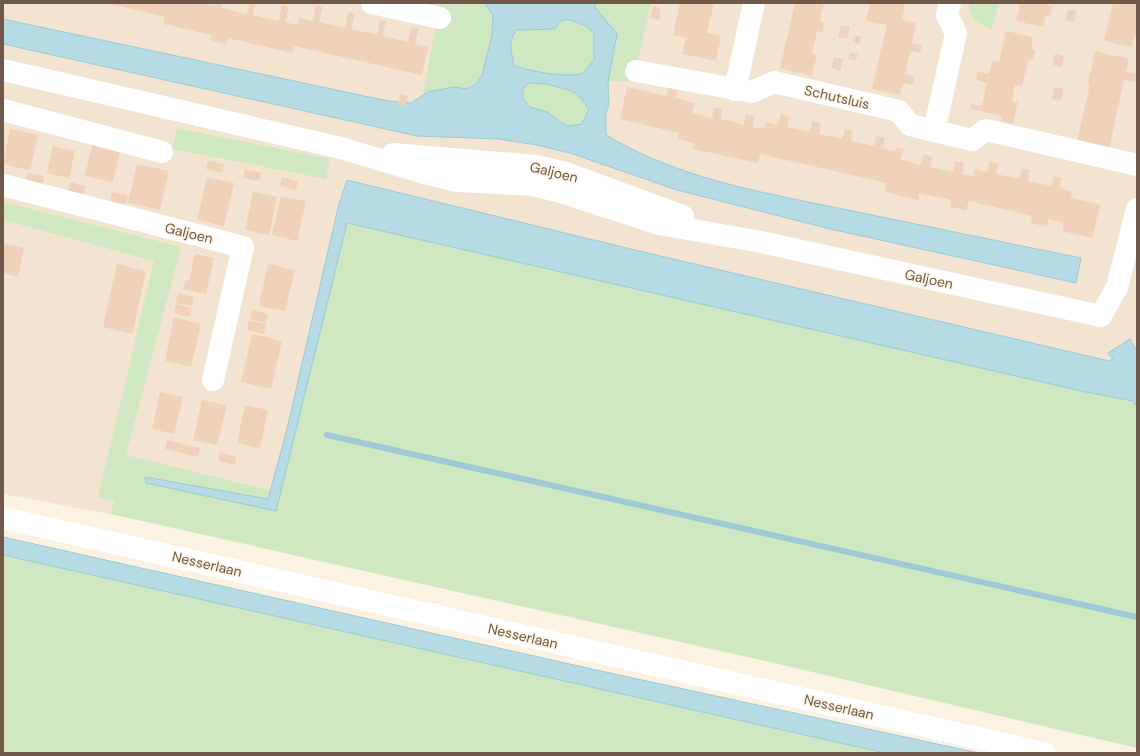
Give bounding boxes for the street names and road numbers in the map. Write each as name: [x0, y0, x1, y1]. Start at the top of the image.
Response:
street label: Schutsluis: [803, 81, 871, 113]
street label: Galjoen: [528, 157, 580, 187]
street label: Galjoen: [163, 218, 215, 248]
street label: Galjoen: [903, 265, 955, 293]
street label: Nesserlaan: [170, 547, 244, 581]
street label: Nesserlaan: [486, 619, 560, 653]
street label: Nesserlaan: [802, 690, 876, 724]

